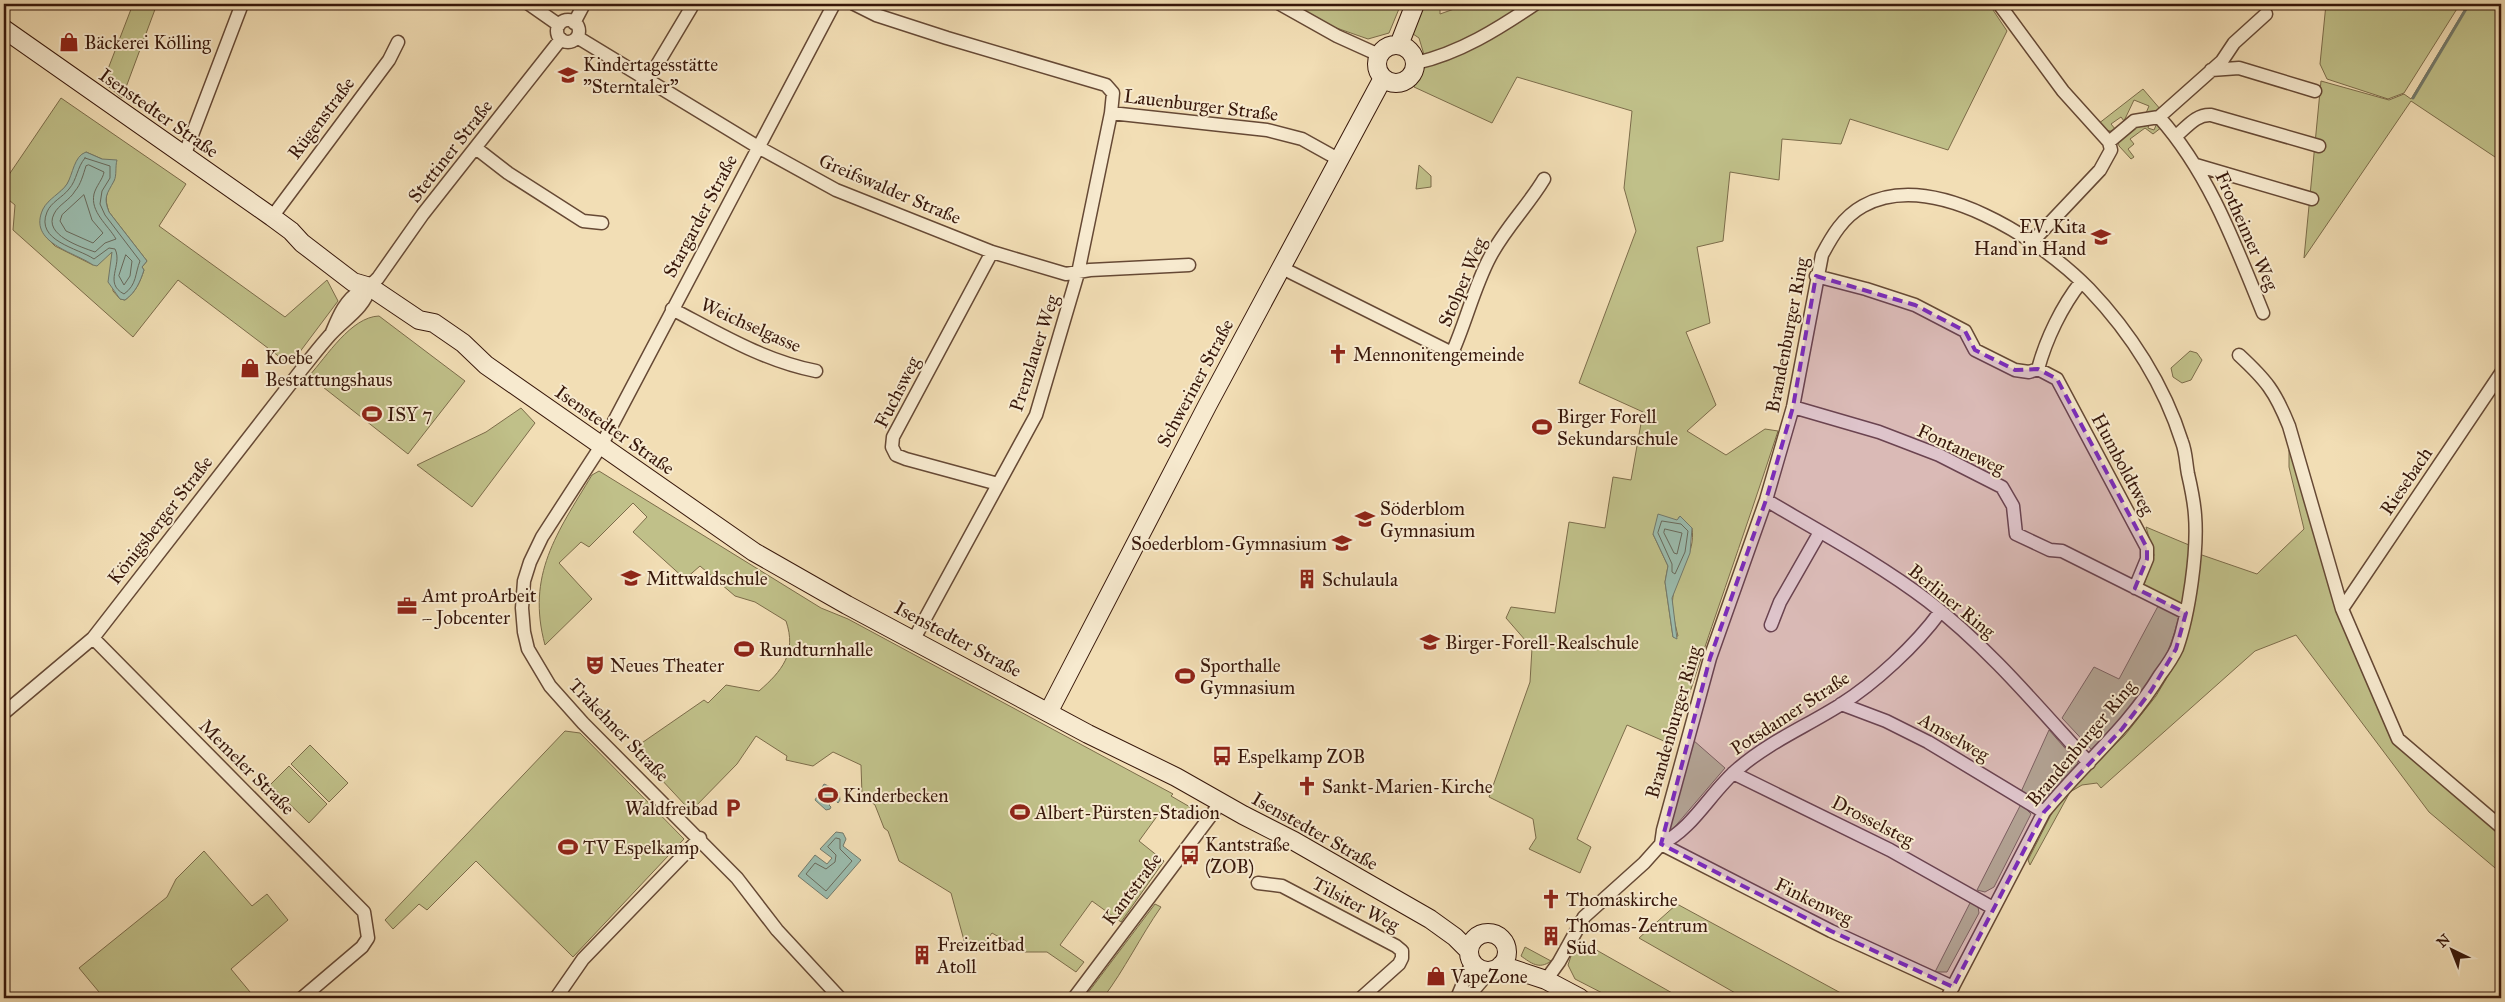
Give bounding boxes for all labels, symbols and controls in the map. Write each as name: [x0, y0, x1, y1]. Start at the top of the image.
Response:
shop icon: Bäckerei Kölling: [58, 31, 80, 53]
place label: Bäckerei Kölling: [84, 31, 211, 55]
place label: Kindertagesstätte "Sterntaler": [583, 53, 718, 98]
street label: Isenstedter Straße: [95, 63, 223, 163]
school or university icon: Kindertagesstätte "Sterntaler": [557, 64, 579, 86]
street label: Rügenstraße: [283, 72, 360, 164]
street label: Lauenburger Straße: [1122, 84, 1280, 127]
street label: Stettiner Straße: [403, 95, 497, 207]
street label: Greifswalder Straße: [816, 149, 965, 229]
street label: Stargarder Straße: [658, 151, 743, 282]
street label: Frotheimer Weg: [2210, 168, 2284, 295]
place label: EV. Kita Hand in Hand: [1974, 215, 2087, 260]
school or university icon: EV. Kita Hand in Hand: [2090, 226, 2112, 248]
street label: Stolper Weg: [1433, 234, 1492, 331]
street label: Brandenburger Ring: [1761, 255, 1814, 415]
street label: Prenzlauer Weg: [1004, 292, 1065, 414]
street label: Weichselgasse: [697, 293, 805, 358]
street label: Schweriner Straße: [1152, 315, 1238, 451]
church icon: Mennonitengemeinde: [1327, 343, 1349, 365]
place label: Mennonitengemeinde: [1353, 343, 1525, 367]
place label: Koebe Bestattungshaus: [265, 346, 393, 392]
street label: Fuchsweg: [869, 352, 926, 432]
shop icon: Koebe Bestattungshaus: [239, 357, 261, 379]
street label: Isenstedter Straße: [551, 380, 679, 480]
sports icon: ISY 7: [361, 403, 383, 425]
place label: ISY 7: [387, 403, 432, 426]
place label: Birger Forell Sekundarschule: [1557, 405, 1678, 450]
street label: Humboldtweg: [2086, 409, 2159, 519]
sports icon: Birger Forell Sekundarschule: [1531, 416, 1553, 438]
street label: Fontaneweg: [1913, 419, 2009, 480]
street label: Riesebach: [2375, 442, 2437, 519]
street label: Königsberger Straße: [103, 451, 218, 590]
place label: Söderblom Gymnasium: [1380, 497, 1475, 542]
school or university icon: Söderblom Gymnasium: [1354, 508, 1376, 530]
place label: Soederblom-Gymnasium: [1131, 532, 1327, 555]
school or university icon: Soederblom-Gymnasium: [1331, 532, 1353, 554]
street label: Berliner Ring: [1903, 559, 2000, 644]
school or university icon: Mittwaldschule: [620, 567, 642, 589]
place label: Mittwaldschule: [646, 567, 768, 590]
building icon: Schulaula: [1296, 568, 1318, 590]
place label: Schulaula: [1322, 568, 1399, 591]
place label: Amt proArbeit – Jobcenter: [421, 584, 537, 630]
office icon: Amt proArbeit – Jobcenter: [396, 595, 418, 617]
street label: Isenstedter Straße: [891, 596, 1026, 682]
school or university icon: Birger-Forell-Realschule: [1419, 631, 1441, 653]
place label: Birger-Forell-Realschule: [1445, 631, 1639, 655]
sports icon: Rundturnhalle: [733, 638, 755, 660]
place label: Rundturnhalle: [759, 638, 873, 661]
street label: Brandenburger Ring: [1640, 643, 1707, 801]
theatre icon: Neues Theater: [584, 654, 606, 676]
place label: Neues Theater: [610, 654, 725, 677]
place label: Sporthalle Gymnasium: [1200, 654, 1295, 699]
sports icon: Sporthalle Gymnasium: [1174, 665, 1196, 687]
street label: Potsdamer Straße: [1726, 666, 1854, 760]
street label: Trakehner Straße: [564, 674, 674, 787]
street label: Brandenburger Ring: [2022, 675, 2141, 811]
street label: Amselweg: [1913, 707, 1993, 767]
street label: Memeler Straße: [194, 714, 300, 820]
bus stop icon: Espelkamp ZOB: [1211, 745, 1233, 767]
place label: Espelkamp ZOB: [1237, 745, 1365, 768]
church icon: Sankt-Marien-Kirche: [1296, 775, 1318, 797]
place label: Sankt-Marien-Kirche: [1322, 775, 1493, 798]
sports icon: Kinderbecken: [817, 784, 839, 806]
place label: Kinderbecken: [843, 784, 949, 807]
street label: Isenstedter Straße: [1248, 787, 1382, 875]
street label: Drosselsteg: [1828, 791, 1918, 852]
place label: Waldfreibad: [625, 797, 718, 820]
parking icon: Waldfreibad: [722, 797, 744, 819]
sports icon: Albert-Pürsten-Stadion: [1009, 801, 1031, 823]
place label: Albert-Pürsten-Stadion: [1034, 801, 1220, 824]
place label: Kantstraße (ZOB): [1205, 833, 1290, 879]
sports icon: TV Espelkamp: [557, 836, 579, 858]
place label: TV Espelkamp: [583, 836, 699, 859]
bus stop icon: Kantstraße (ZOB): [1179, 844, 1201, 866]
street label: Kantstraße: [1097, 848, 1167, 930]
street label: Tilsiter Weg: [1308, 871, 1404, 937]
street label: Finkenweg: [1771, 872, 1857, 931]
church icon: Thomaskirche: [1540, 888, 1562, 910]
place label: Thomaskirche: [1566, 888, 1678, 911]
place label: Thomas-Zentrum Süd: [1566, 914, 1708, 959]
north arrow: [2428, 924, 2478, 974]
building icon: Thomas-Zentrum Süd: [1540, 925, 1562, 947]
text: N: [2433, 931, 2454, 951]
place label: Freizeitbad Atoll: [936, 933, 1025, 978]
building icon: Freizeitbad Atoll: [911, 944, 933, 966]
shop icon: VapeZone: [1425, 965, 1447, 987]
place label: VapeZone: [1450, 965, 1528, 988]

